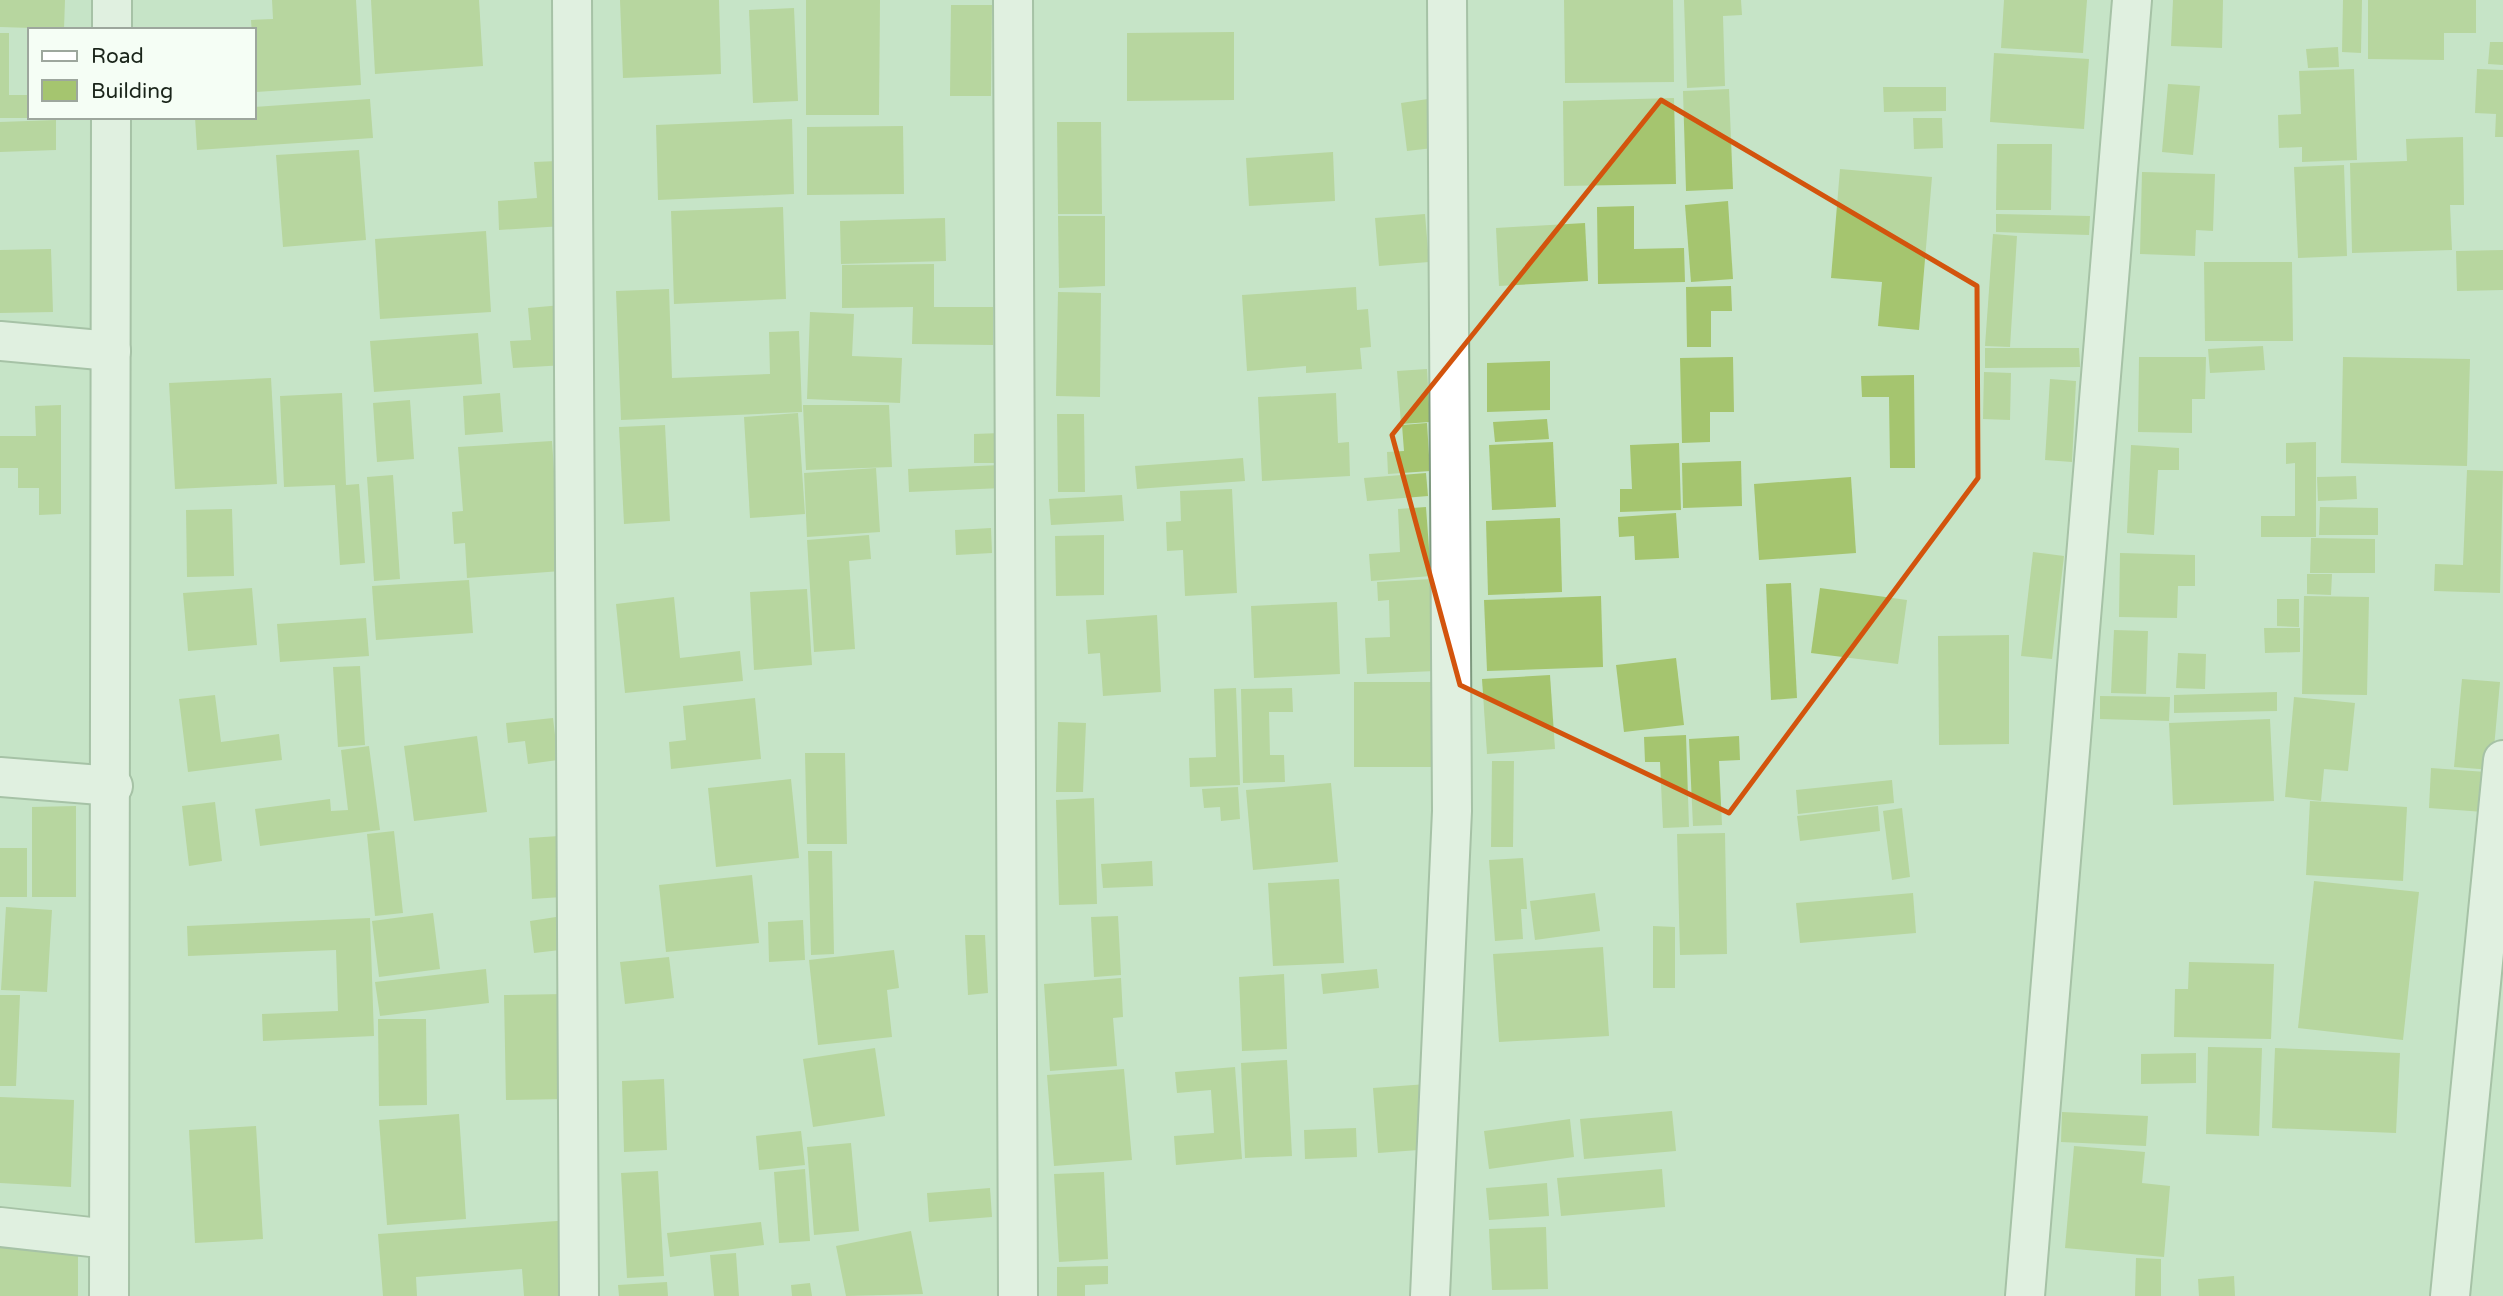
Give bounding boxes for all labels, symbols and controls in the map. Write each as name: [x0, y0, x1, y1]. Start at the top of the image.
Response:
legend: [28, 28, 256, 119]
text: Road: [91, 44, 144, 69]
text: Building: [91, 79, 173, 104]

